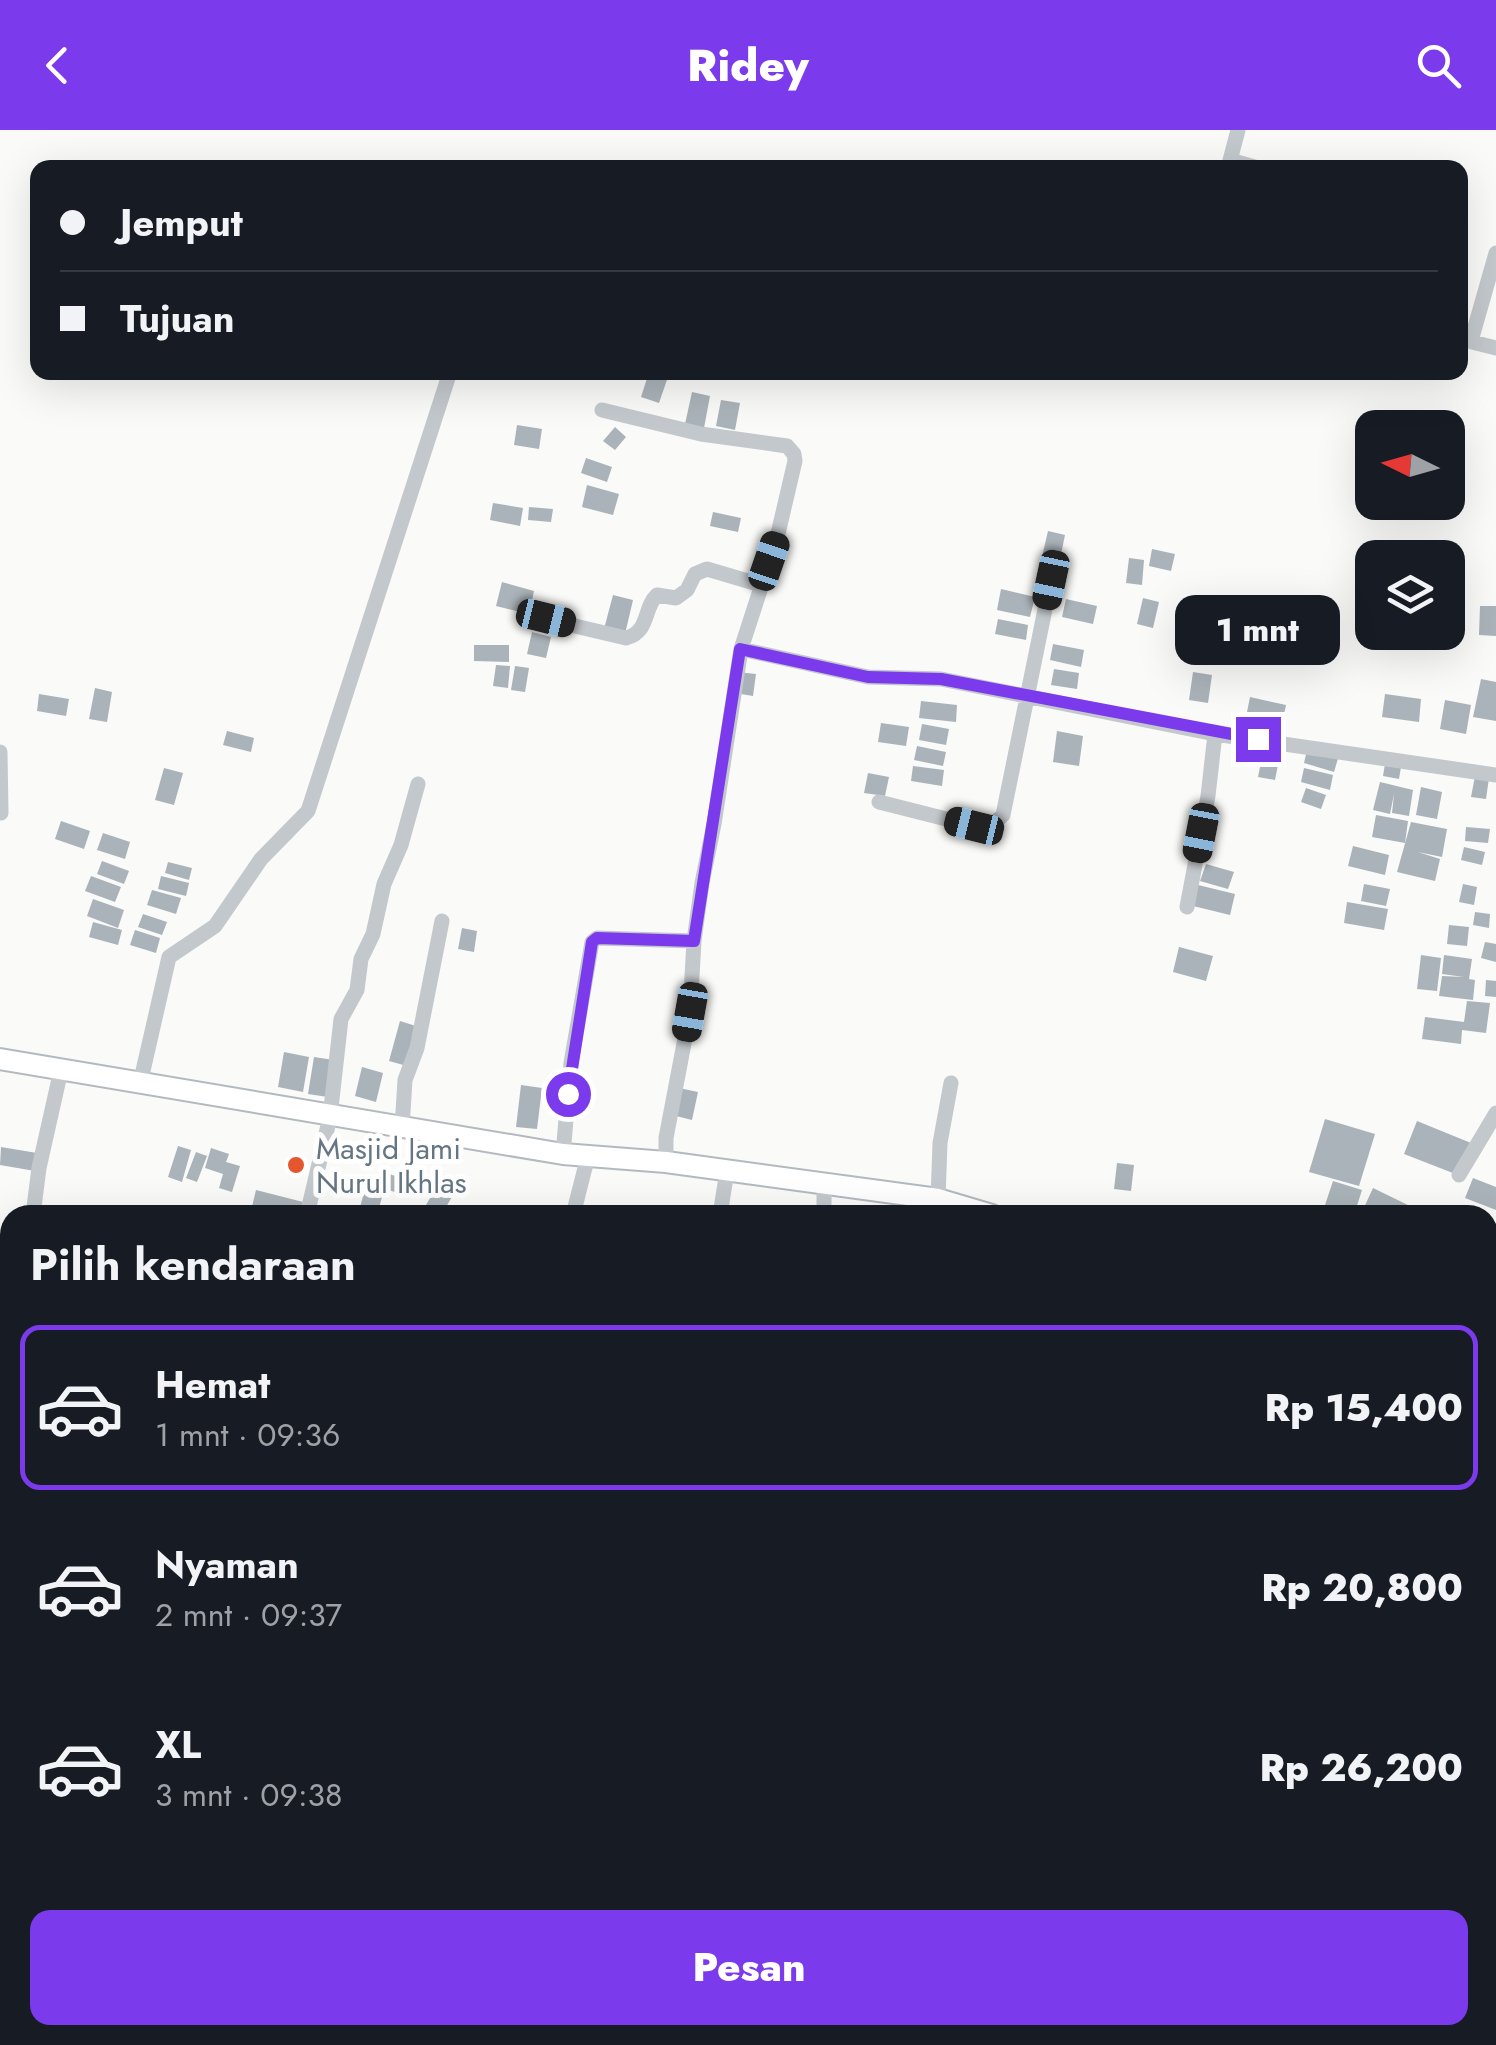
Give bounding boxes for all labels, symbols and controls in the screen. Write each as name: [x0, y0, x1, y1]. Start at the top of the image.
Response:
text: Ridey: [687, 33, 809, 98]
icon: back: [30, 38, 85, 93]
icon: search: [1411, 38, 1466, 93]
text: Jemput: [120, 195, 243, 250]
text: Tujuan: [120, 291, 235, 346]
north arrow: [1355, 410, 1465, 520]
map controls: [1355, 410, 1465, 650]
car: [745, 528, 793, 594]
button: layers: [1355, 540, 1465, 650]
car: [1030, 548, 1072, 612]
callout: 1 mnt: [1176, 594, 1340, 664]
car: [513, 596, 579, 640]
text: 1 mnt: [1216, 607, 1299, 653]
route end: [1236, 717, 1281, 762]
car: [1181, 801, 1221, 865]
car: [941, 804, 1007, 848]
car: [670, 980, 710, 1044]
route start: [546, 1072, 591, 1117]
place label: Masjid Jami Nurul Ikhlas: [316, 1127, 467, 1204]
marker: Masjid Jami Nurul Ikhlas: [285, 1154, 307, 1176]
text: Pilih kendaraan: [30, 1232, 356, 1297]
text: Hemat: [155, 1357, 270, 1412]
icon: car: [35, 1363, 125, 1453]
text: Rp 15,400: [1265, 1380, 1463, 1435]
text: 1 mnt · 09:36: [155, 1412, 340, 1458]
text: Nyaman: [155, 1537, 299, 1592]
icon: car: [35, 1543, 125, 1633]
text: Rp 20,800: [1261, 1560, 1463, 1615]
text: 2 mnt · 09:37: [155, 1592, 342, 1638]
text: XL: [155, 1717, 201, 1772]
icon: car: [35, 1723, 125, 1813]
text: Rp 26,200: [1260, 1740, 1463, 1795]
text: 3 mnt · 09:38: [155, 1772, 343, 1818]
button: Pesan: [30, 1910, 1468, 2025]

